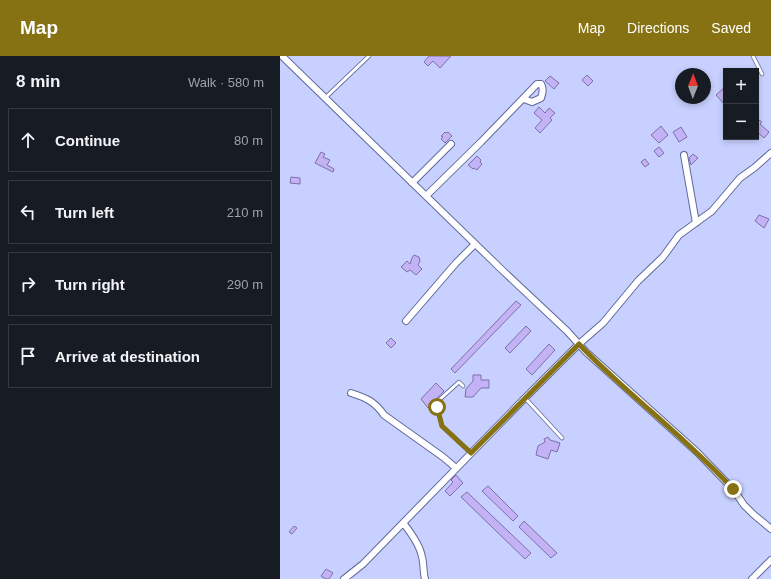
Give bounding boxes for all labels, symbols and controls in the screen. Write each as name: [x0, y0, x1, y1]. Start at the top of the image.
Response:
text: Map: [20, 17, 58, 38]
text: Map: [578, 20, 605, 36]
text: Directions: [627, 20, 689, 36]
text: Saved: [711, 20, 751, 36]
north arrow: [675, 68, 711, 104]
map controls: [723, 68, 759, 140]
button: +: [723, 68, 759, 104]
text: 8 min: [16, 72, 60, 91]
text: Walk · 580 m: [188, 75, 264, 90]
button: −: [723, 104, 759, 140]
icon: ahead: [17, 129, 39, 151]
text: Continue: [55, 132, 120, 149]
text: 80 m: [234, 133, 263, 148]
icon: left: [17, 201, 39, 223]
text: Turn left: [55, 204, 114, 221]
text: 210 m: [227, 205, 263, 220]
icon: right: [17, 273, 39, 295]
text: Turn right: [55, 276, 125, 293]
text: 290 m: [227, 277, 263, 292]
icon: arrive: [17, 345, 39, 367]
text: Arrive at destination: [55, 348, 200, 365]
route start: [428, 398, 446, 416]
route end: [724, 480, 742, 498]

